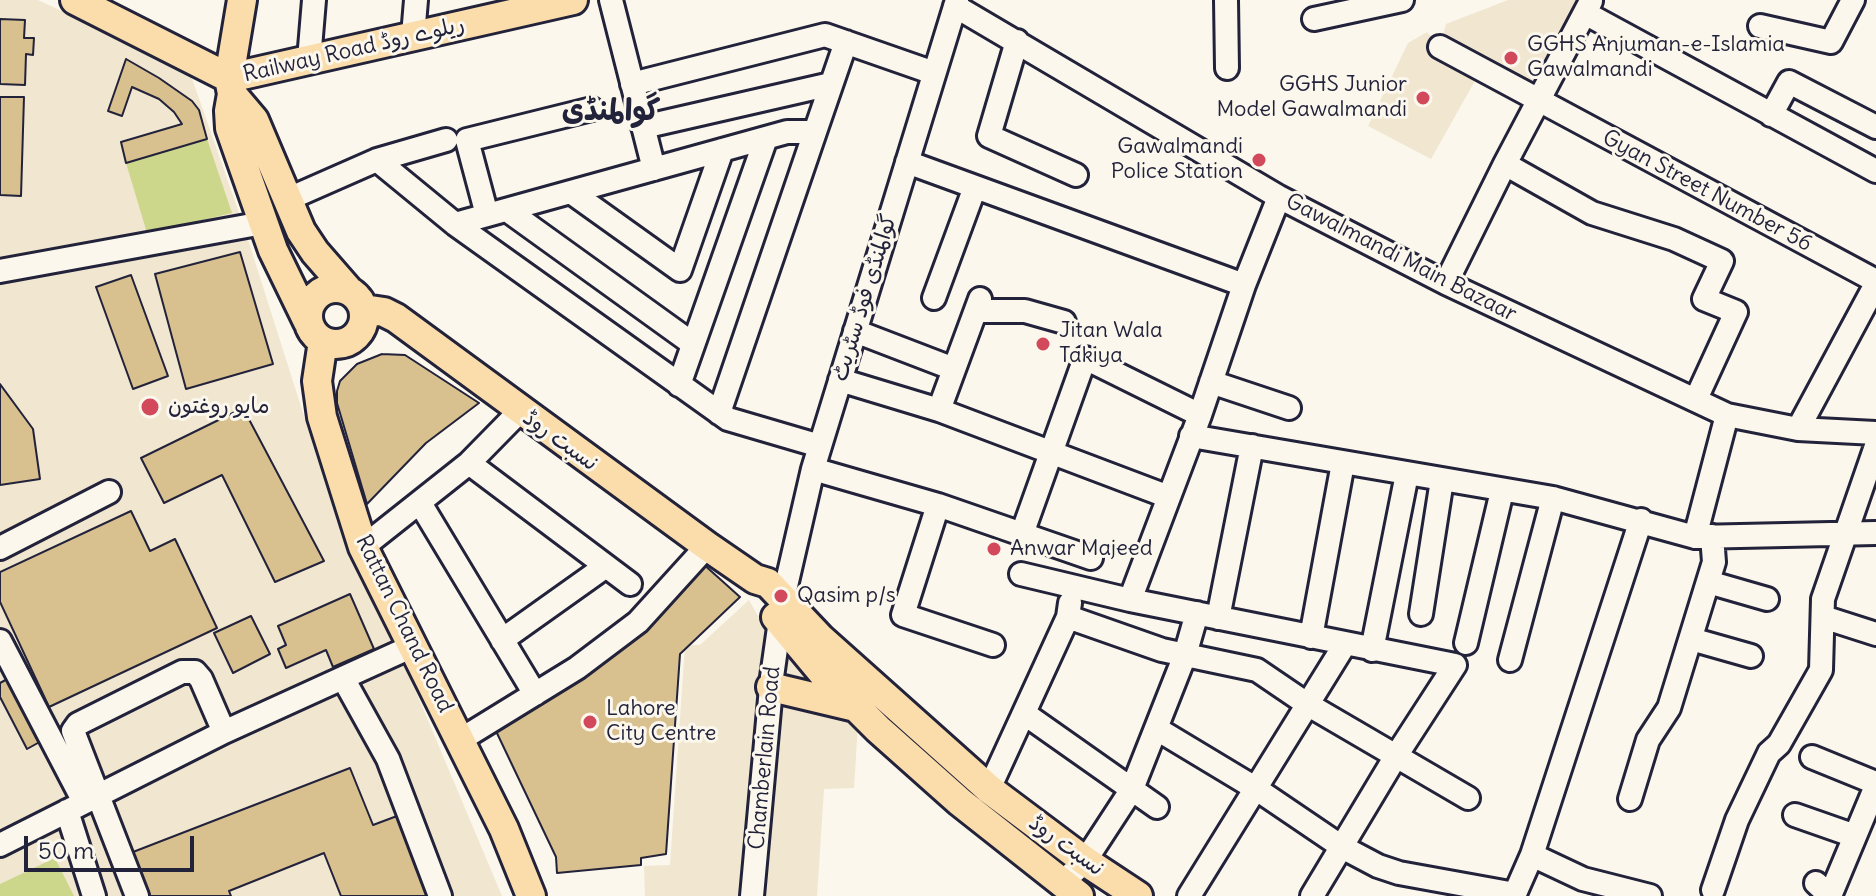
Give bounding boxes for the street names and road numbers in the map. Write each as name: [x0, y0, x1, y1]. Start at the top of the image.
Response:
street label: Railway Road ریلوے روڈ: [241, 12, 467, 88]
street label: Gyan Street Number 56: [1598, 125, 1816, 257]
street label: Gawalmandi Main Bazaar: [1281, 188, 1521, 328]
street label: گوالمنڈی فوڈ سٹریٹ: [827, 211, 903, 385]
street label: نسبت روڈ: [517, 405, 603, 477]
street label: Rattan Chand Road: [350, 531, 458, 717]
street label: Chamberlain Road: [744, 665, 786, 851]
street label: نسبت روڈ: [1023, 810, 1109, 882]

